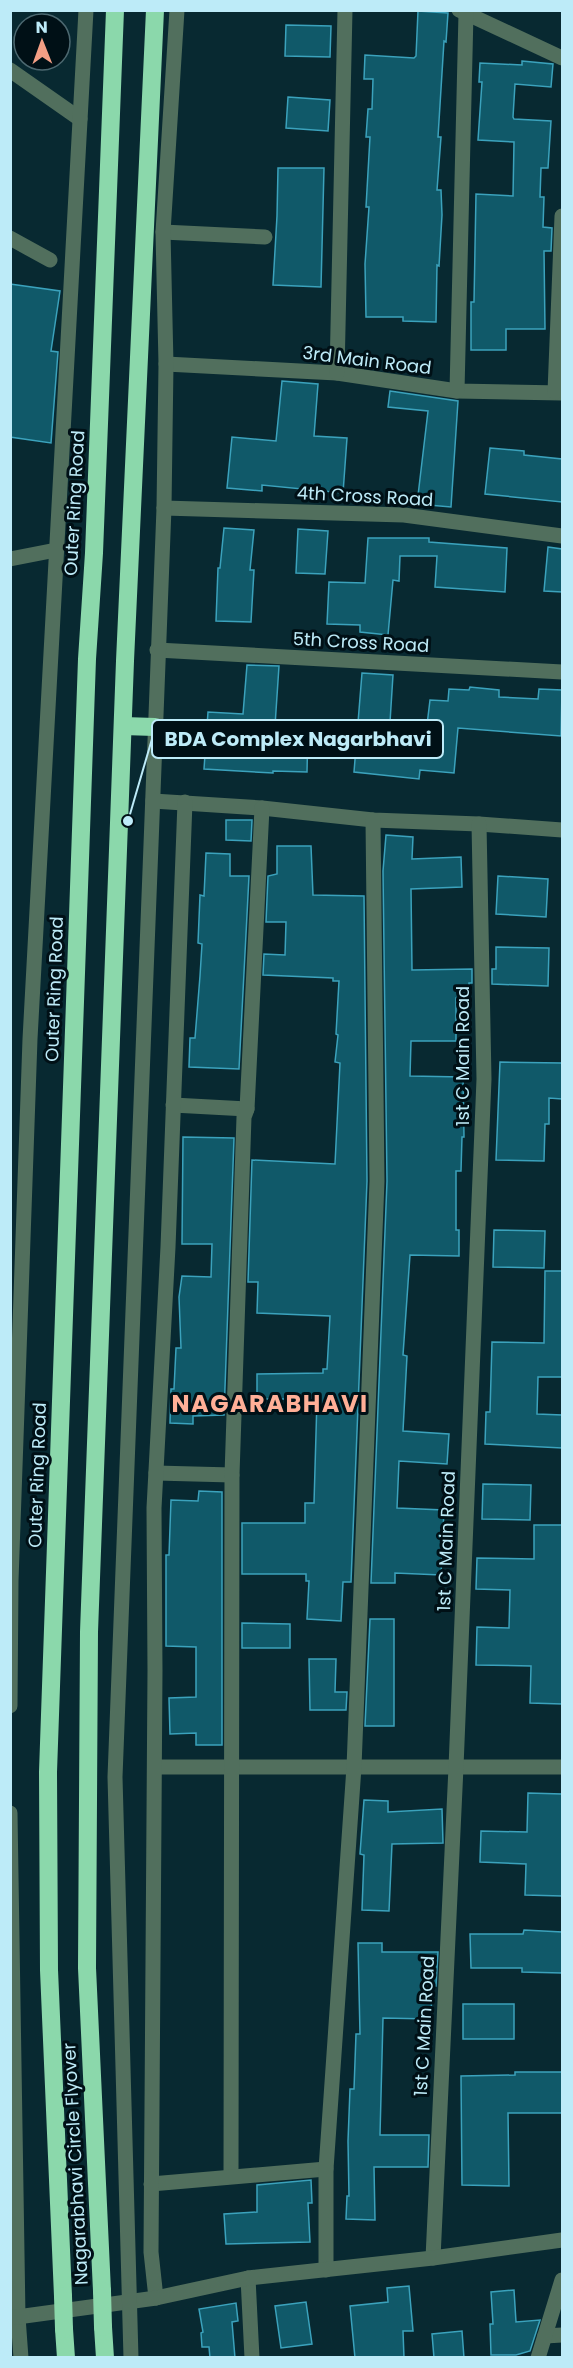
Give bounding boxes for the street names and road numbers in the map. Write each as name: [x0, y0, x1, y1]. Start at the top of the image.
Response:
street label: 3rd Main Road: [301, 340, 433, 380]
street label: Outer Ring Road: [58, 430, 90, 576]
street label: 4th Cross Road: [296, 480, 434, 512]
street label: 5th Cross Road: [292, 626, 430, 658]
street label: Outer Ring Road: [39, 916, 69, 1062]
street label: 1st C Main Road: [450, 986, 475, 1126]
street label: Outer Ring Road: [22, 1402, 52, 1548]
street label: 1st C Main Road: [431, 1470, 461, 1612]
street label: 1st C Main Road: [408, 1955, 440, 2097]
street label: Nagarabhavi Circle Flyover: [56, 2042, 94, 2286]

